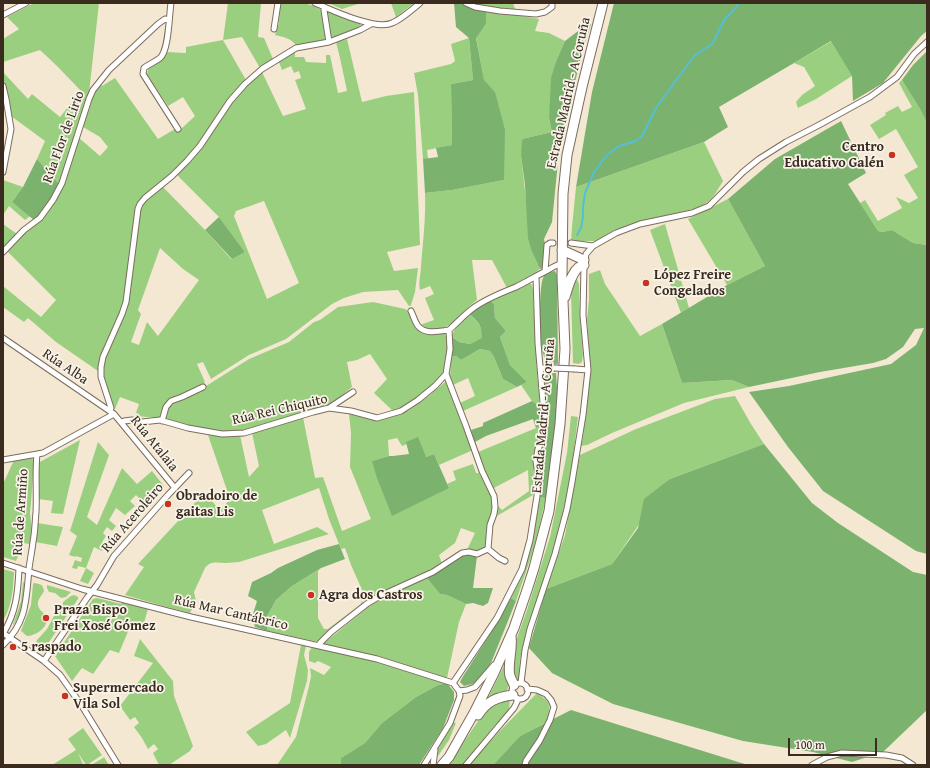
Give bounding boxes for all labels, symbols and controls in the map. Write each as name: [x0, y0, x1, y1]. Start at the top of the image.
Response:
street label: Estrada Madrid - A Coruña: [543, 16, 595, 170]
street label: Rúa Flor de Lirio: [40, 89, 88, 185]
place label: Centro Educativo Galén: [785, 139, 884, 172]
marker: Centro Educativo Galén: [887, 150, 897, 160]
place label: López Freire Congelados: [654, 267, 731, 300]
marker: López Freire Congelados: [641, 278, 651, 288]
street label: Estrada Madrid - A Coruña: [529, 338, 559, 494]
street label: Rúa Alba: [39, 346, 91, 388]
street label: Rúa Rei Chiquito: [231, 391, 329, 429]
street label: Rúa Atalaia: [127, 413, 181, 475]
street label: Rúa de Armiño: [10, 468, 32, 556]
street label: Rúa Aceroleiro: [98, 480, 168, 556]
place label: Obradoiro de gaitas Lis: [176, 488, 257, 520]
marker: Obradoiro de gaitas Lis: [163, 499, 173, 509]
place label: Agra dos Castros: [319, 587, 423, 603]
marker: Agra dos Castros: [306, 590, 316, 600]
street label: Rúa Mar Cantábrico: [172, 592, 290, 634]
place label: Praza Bispo Frei Xosé Gómez: [54, 602, 156, 634]
marker: Praza Bispo Frei Xosé Gómez: [41, 613, 51, 623]
place label: 5 raspado: [21, 639, 81, 655]
marker: 5 raspado: [8, 642, 18, 652]
place label: Supermercado Vila Sol: [73, 680, 164, 712]
marker: Supermercado Vila Sol: [60, 691, 70, 701]
scale bar: [790, 730, 879, 756]
text: 100 m: [795, 736, 825, 753]

